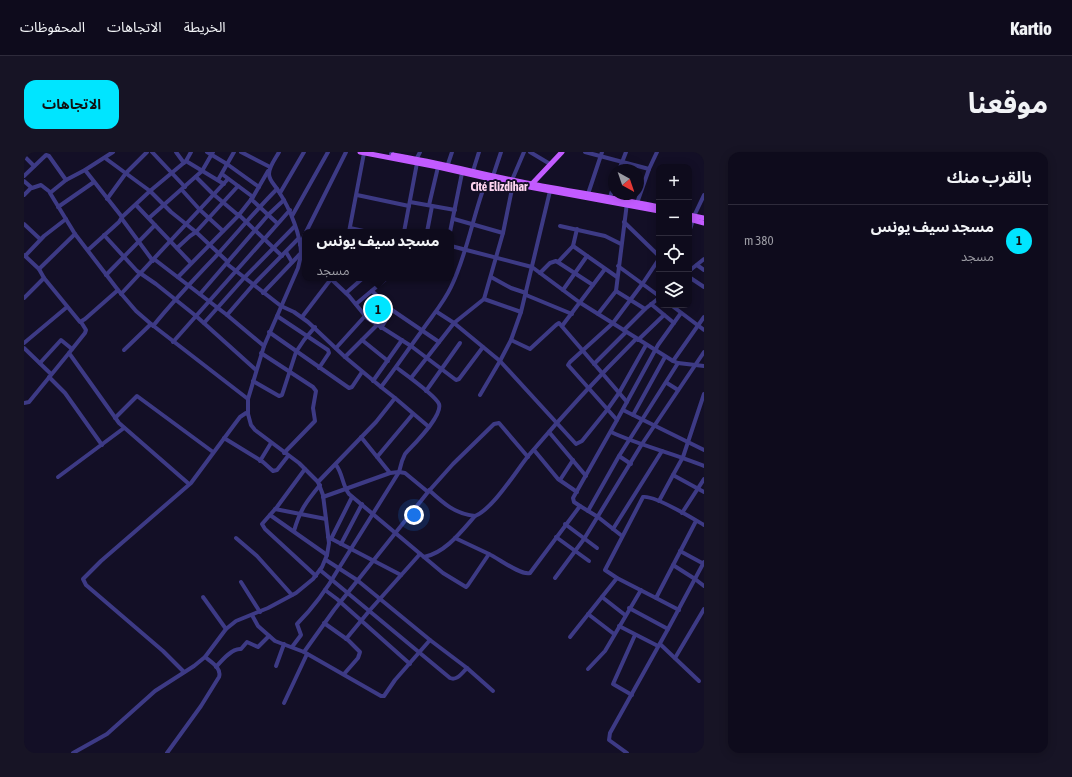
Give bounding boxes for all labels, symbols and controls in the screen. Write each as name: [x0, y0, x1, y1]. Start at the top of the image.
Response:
text: Kartio: [1010, 17, 1052, 39]
text: المحفوظات: [20, 19, 85, 35]
text: الاتجاهات: [107, 19, 162, 35]
text: الخريطة: [184, 19, 226, 35]
button: الاتجاهات: [24, 80, 119, 129]
text: موقعنا: [968, 87, 1048, 119]
north arrow: [608, 164, 644, 200]
map controls: [656, 164, 692, 308]
button: +: [656, 164, 692, 200]
text: بالقرب منك: [947, 167, 1032, 187]
district label: Cité Elizdihar: [470, 180, 528, 194]
button: −: [656, 200, 692, 236]
text: مسجد سيف يونس: [871, 218, 994, 235]
popup: [302, 229, 454, 281]
text: مسجد سيف يونس: [316, 232, 440, 249]
text: 380 m: [744, 233, 774, 248]
text: 1: [1016, 233, 1022, 248]
button: locate: [656, 236, 692, 272]
text: مسجد: [961, 249, 994, 264]
text: مسجد: [316, 263, 349, 278]
button: layers: [656, 272, 692, 308]
pin: 1: [365, 294, 391, 324]
your location: [404, 505, 424, 525]

